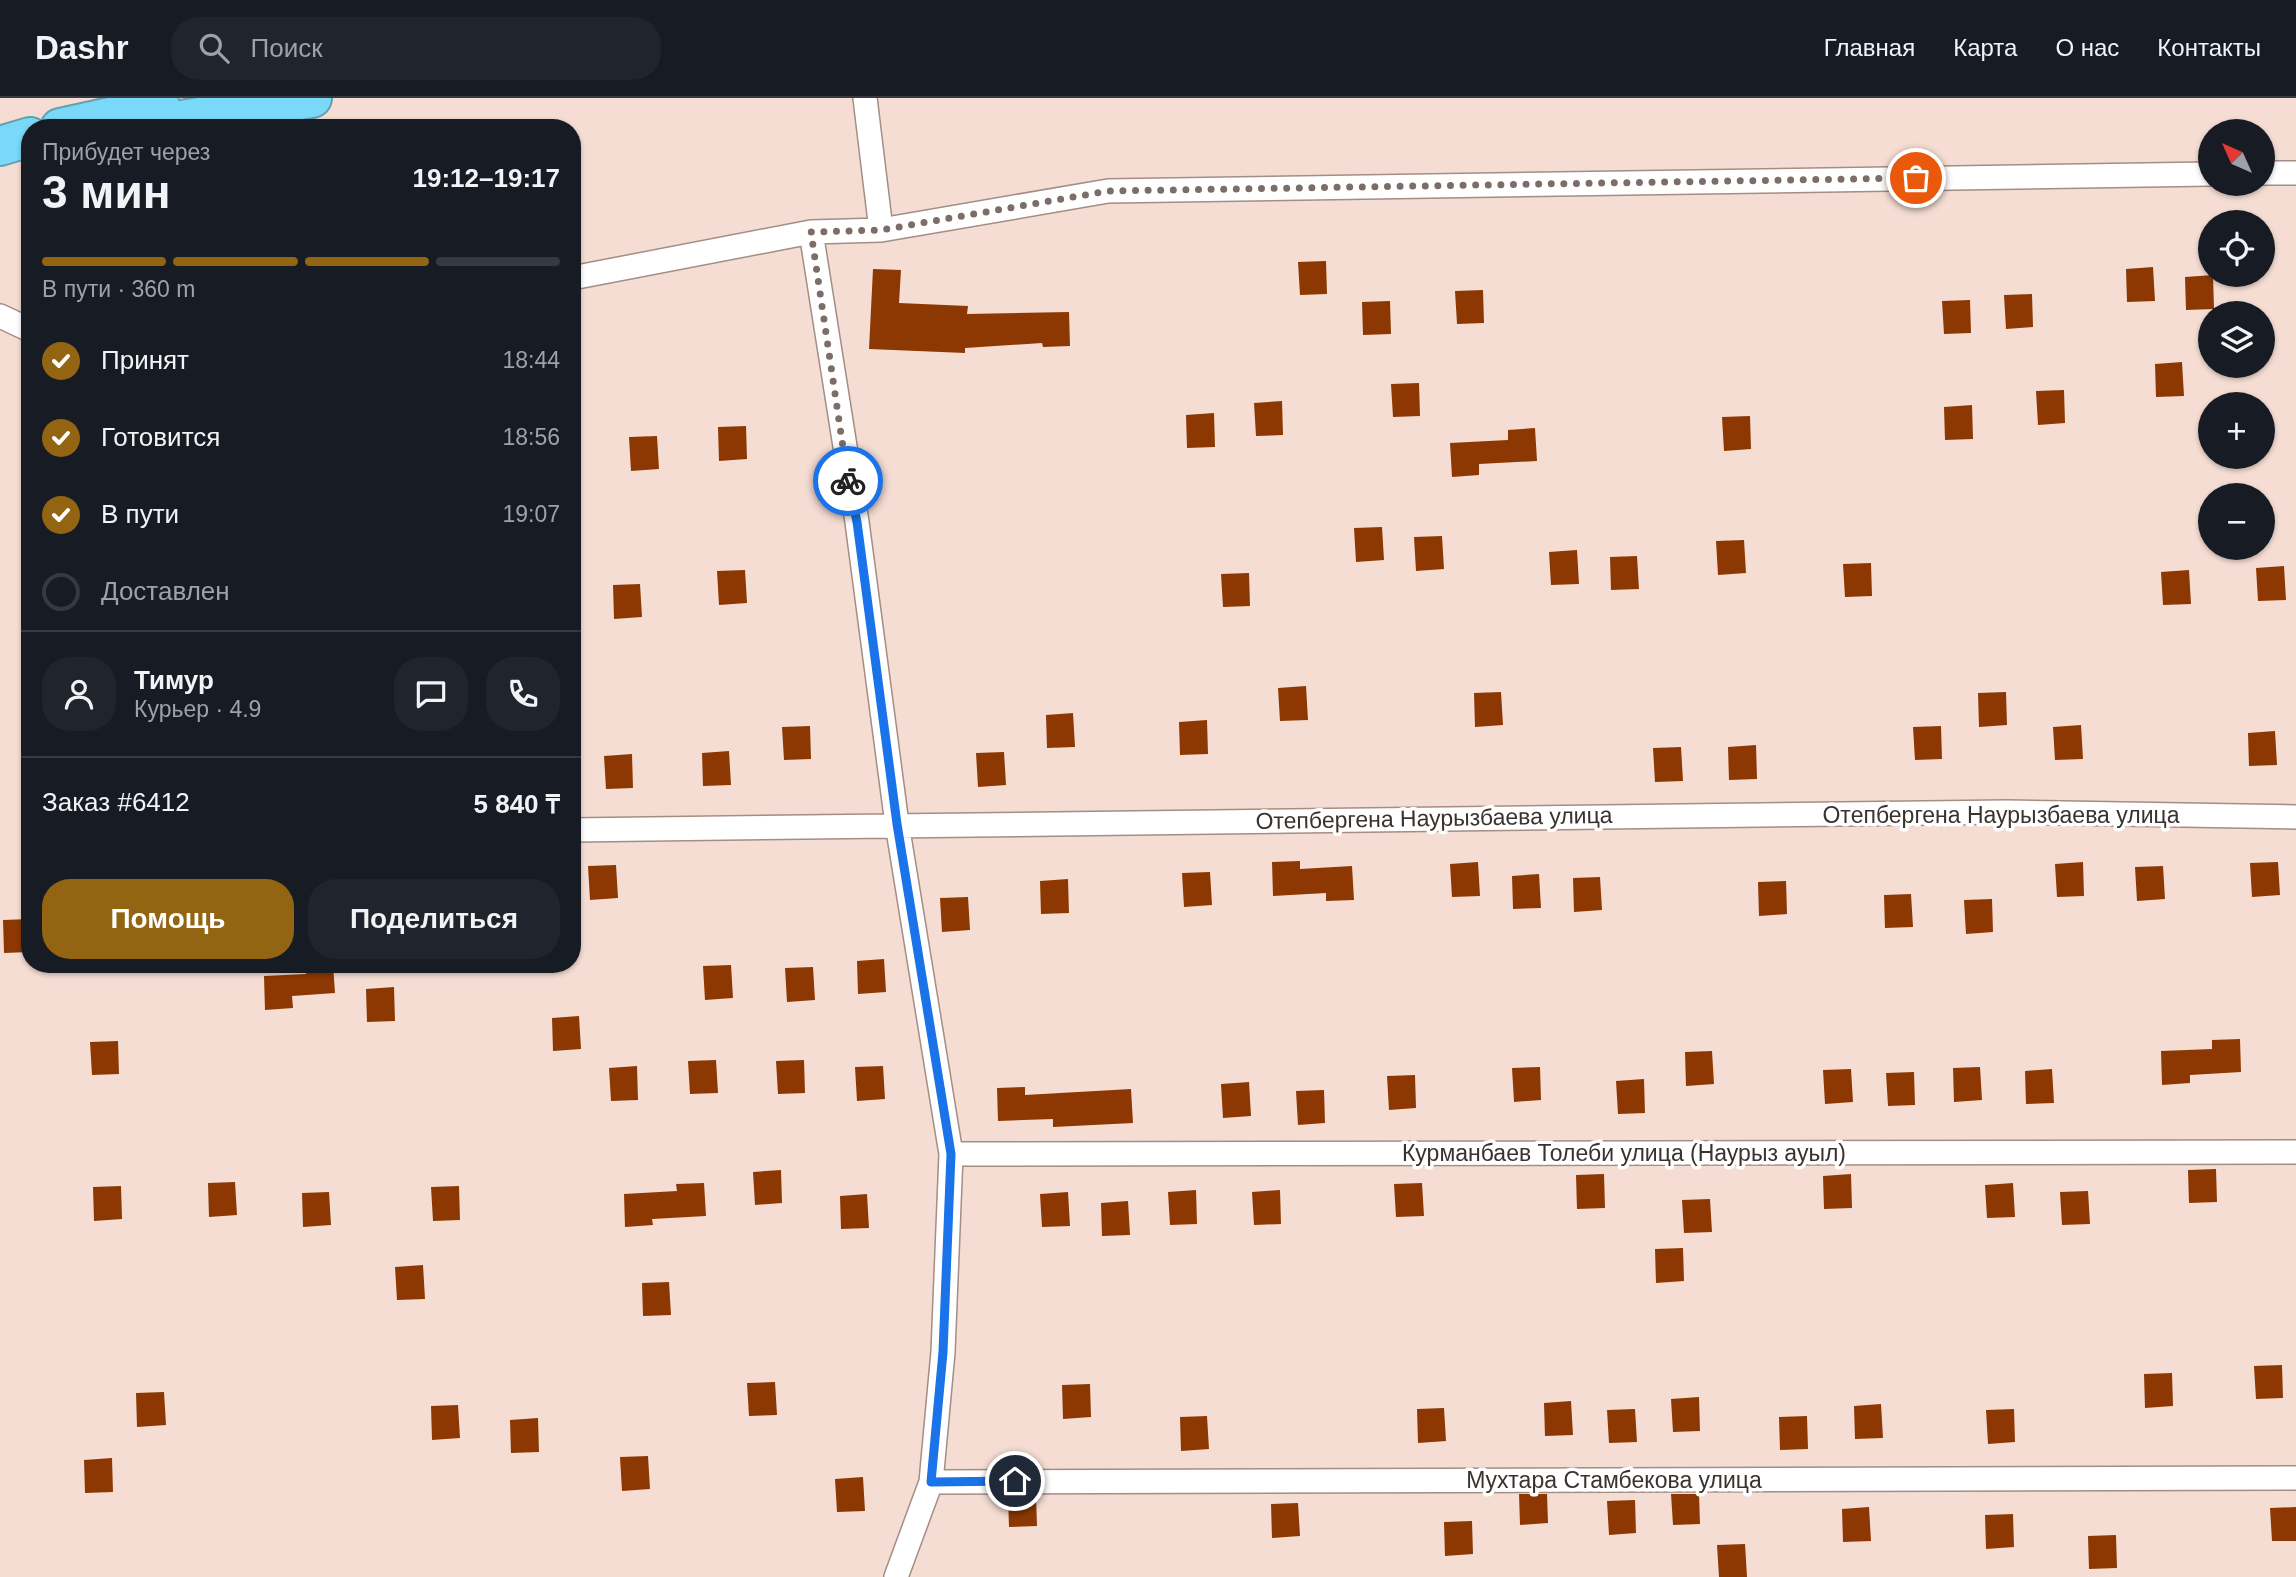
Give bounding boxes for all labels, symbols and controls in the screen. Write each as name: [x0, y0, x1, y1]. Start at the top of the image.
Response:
search box: [171, 17, 661, 80]
text: Dashr: [35, 29, 129, 66]
icon: search: [195, 29, 233, 67]
text: Поиск: [251, 33, 323, 63]
text: Главная: [1824, 34, 1915, 61]
text: Карта: [1953, 34, 2017, 61]
text: О нас: [2055, 34, 2119, 61]
text: Контакты: [2157, 34, 2261, 61]
north arrow: [2198, 119, 2275, 196]
map controls: [2198, 119, 2275, 560]
text: Прибудет через: [42, 139, 210, 165]
pin: [1886, 148, 1946, 208]
icon: bag: [1897, 159, 1935, 197]
text: 19:12–19:17: [413, 163, 560, 193]
text: 3 мин: [42, 166, 170, 218]
button: locate: [2198, 210, 2275, 287]
text: В пути · 360 m: [42, 276, 195, 302]
button: layers: [2198, 301, 2275, 378]
icon: check: [42, 342, 80, 380]
text: Принят: [101, 345, 189, 375]
text: 18:44: [502, 347, 560, 373]
button: +: [2198, 392, 2275, 469]
icon: check: [42, 419, 80, 457]
text: Готовится: [101, 422, 220, 452]
text: 18:56: [502, 424, 560, 450]
courier: [813, 446, 883, 516]
icon: bike: [829, 462, 867, 500]
button: −: [2198, 483, 2275, 560]
icon: check: [42, 496, 80, 534]
text: В пути: [101, 499, 179, 529]
text: 19:07: [502, 501, 560, 527]
text: Доставлен: [101, 576, 230, 606]
button: person: [42, 657, 116, 731]
button: chat: [394, 657, 468, 731]
button: phone: [486, 657, 560, 731]
text: Тимур: [134, 665, 214, 695]
text: Курьер · 4.9: [134, 696, 261, 722]
text: Заказ #6412: [42, 787, 190, 817]
text: 5 840 ₸: [474, 789, 560, 819]
street label: Отепбергена Наурызбаева улица: [1255, 802, 1613, 834]
street label: Отепбергена Наурызбаева улица: [1822, 802, 2180, 828]
button: Помощь: [42, 879, 294, 959]
button: Поделиться: [308, 879, 560, 959]
street label: Курманбаев Толеби улица (Наурыз ауыл): [1402, 1140, 1846, 1166]
pin: [985, 1451, 1045, 1511]
icon: home: [996, 1462, 1034, 1500]
street label: Мухтара Стамбекова улица: [1466, 1467, 1762, 1493]

